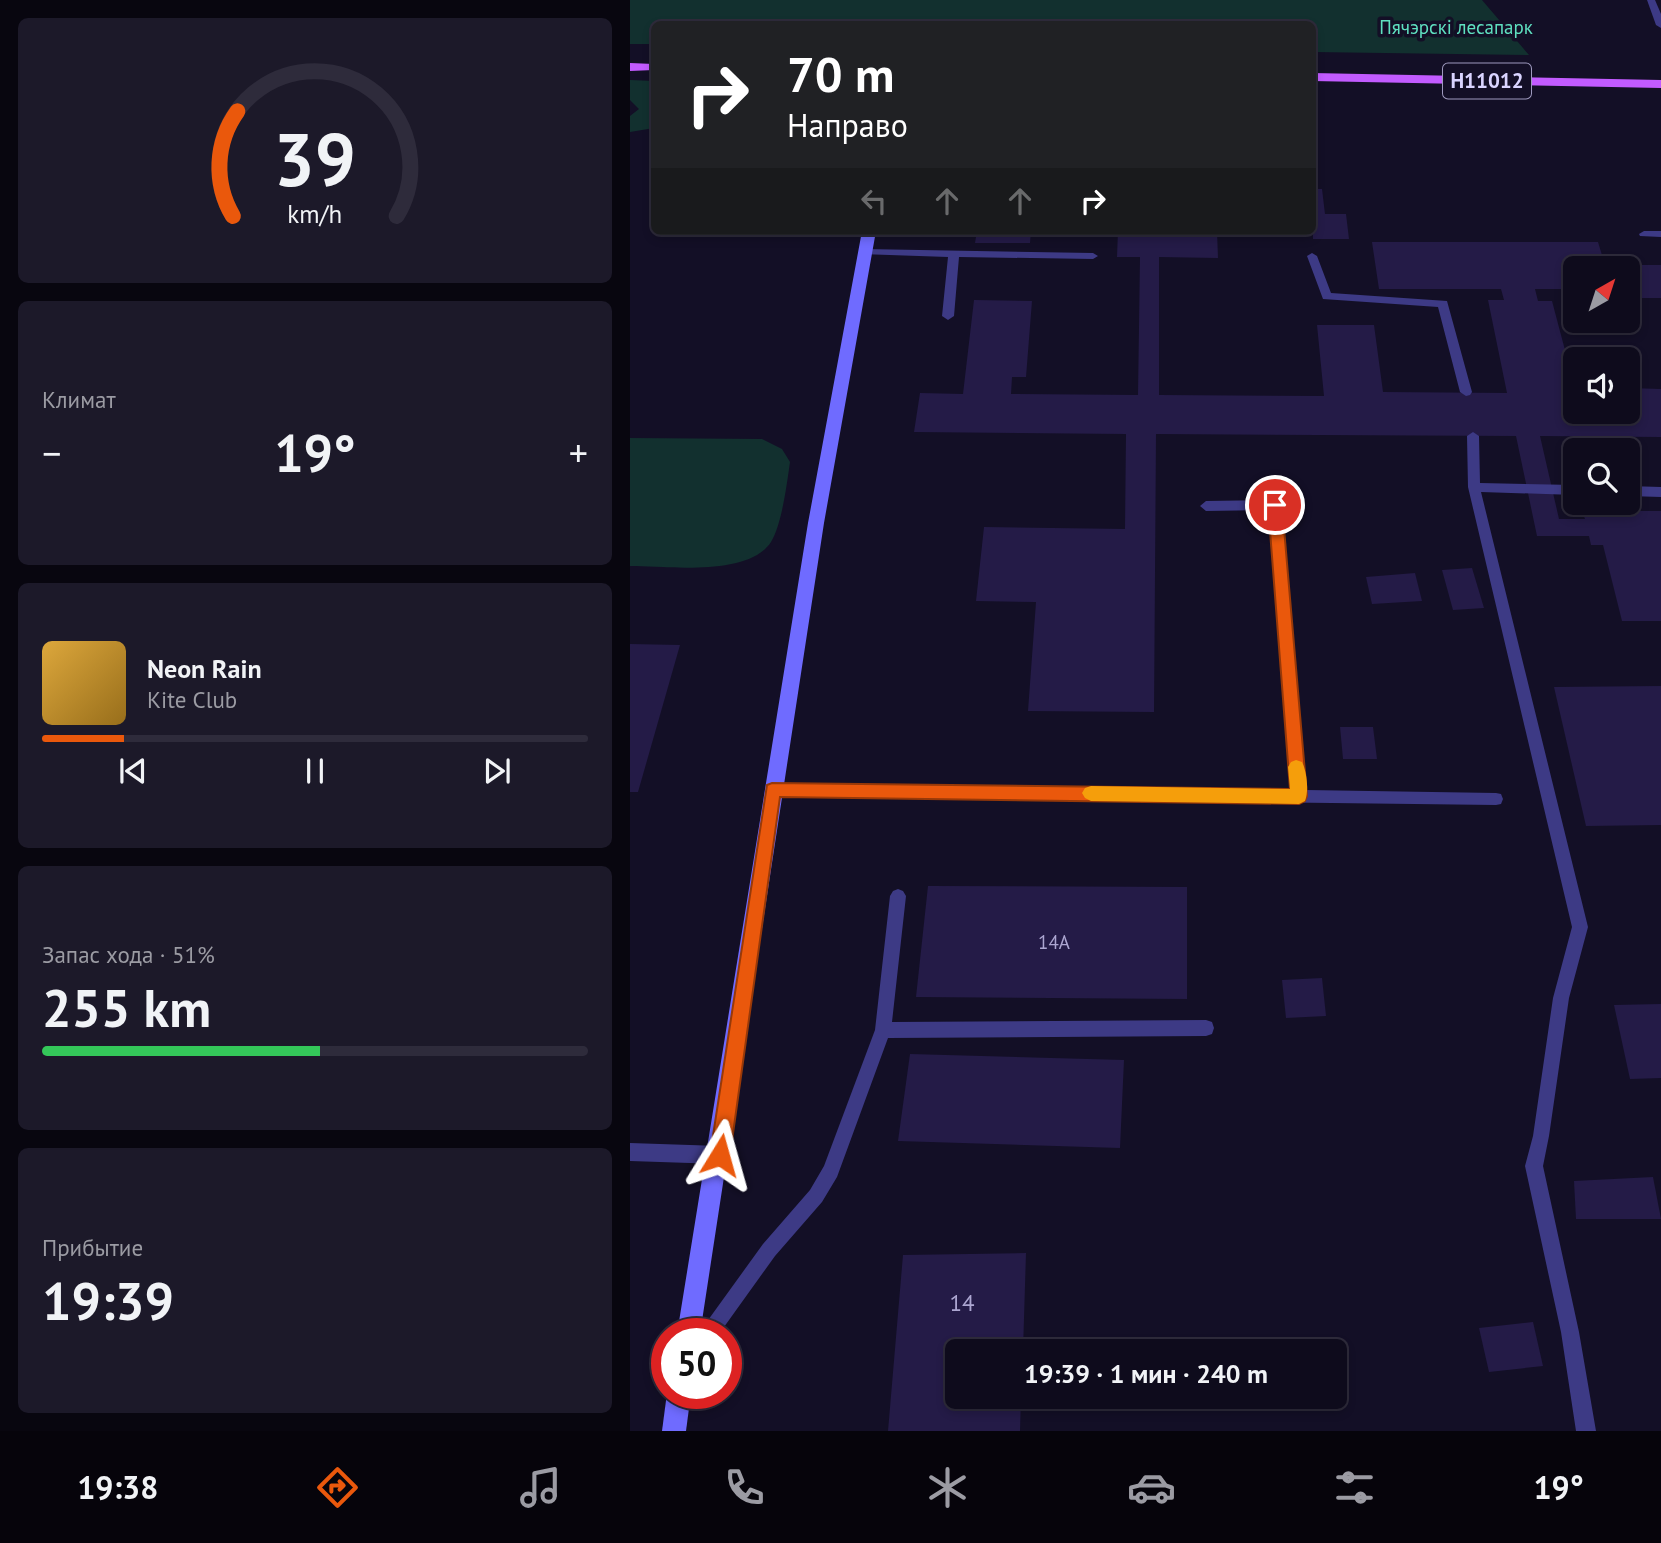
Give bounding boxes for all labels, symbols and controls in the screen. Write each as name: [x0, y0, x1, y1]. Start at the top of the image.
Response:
park label: Пячэрскі лесапарк: [1379, 15, 1533, 39]
text: 70 m: [787, 42, 894, 106]
icon: right: [672, 49, 763, 140]
road number: Н11012: [1443, 64, 1531, 98]
text: Направо: [787, 104, 908, 146]
text: 39: [274, 113, 356, 207]
icon: left: [855, 182, 893, 220]
icon: ahead: [928, 182, 966, 220]
icon: ahead: [1001, 182, 1039, 220]
icon: right: [1074, 182, 1112, 220]
text: km/h: [288, 198, 342, 230]
north arrow: [1563, 256, 1640, 332]
map controls: [1563, 256, 1640, 515]
button: sound: [1563, 347, 1640, 424]
text: Климат: [42, 385, 116, 414]
text: 19°: [274, 419, 356, 486]
text: −: [42, 428, 61, 477]
text: +: [569, 428, 588, 477]
button: search: [1563, 438, 1640, 515]
pin: [1245, 475, 1305, 535]
icon: arrive: [1256, 486, 1294, 524]
text: Neon Rain: [147, 652, 262, 685]
text: Kite Club: [147, 685, 237, 714]
icon: previous: [114, 752, 152, 790]
icon: pause: [296, 752, 334, 790]
icon: next: [478, 752, 516, 790]
house number: 14А: [1038, 930, 1070, 954]
text: Запас хода · 51%: [42, 940, 215, 969]
text: 255 km: [42, 974, 211, 1041]
position arrow: [683, 1118, 757, 1192]
text: Прибытие: [42, 1233, 143, 1262]
text: 19:39: [42, 1267, 174, 1334]
house number: 14: [949, 1288, 975, 1317]
speed limit sign: 50: [651, 1318, 742, 1409]
text: 19:39 · 1 мин · 240 m: [1024, 1357, 1268, 1390]
icon: directions: [313, 1463, 362, 1512]
icon: music: [516, 1463, 565, 1512]
icon: phone: [720, 1463, 769, 1512]
icon: climate: [923, 1463, 972, 1512]
icon: car: [1127, 1463, 1176, 1512]
icon: filters: [1330, 1463, 1379, 1512]
text: 19:38: [77, 1466, 158, 1508]
text: 19°: [1533, 1466, 1584, 1508]

